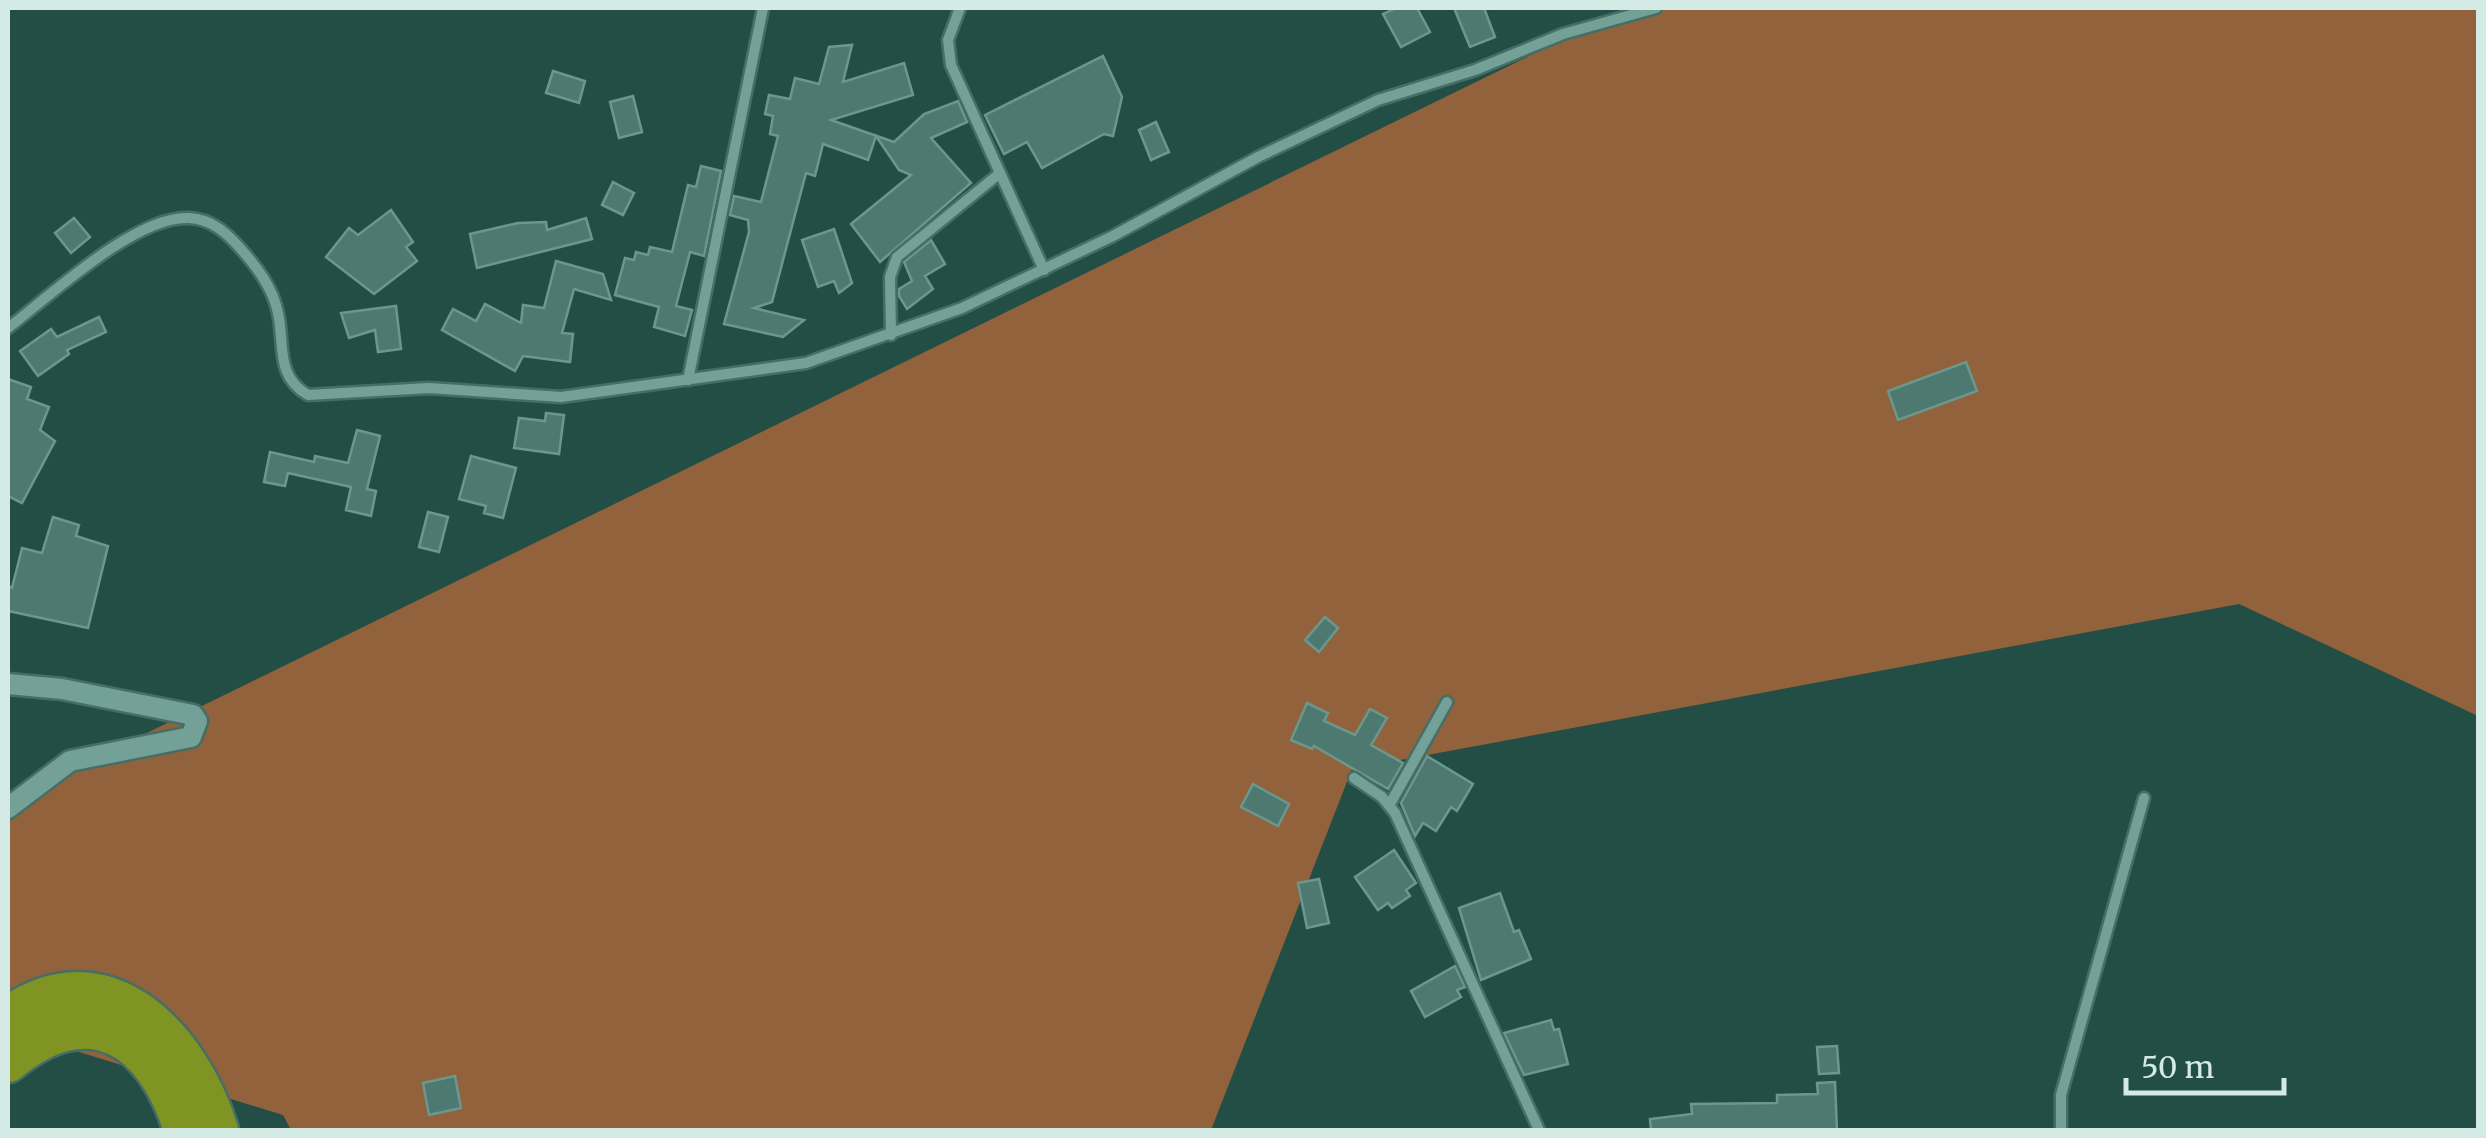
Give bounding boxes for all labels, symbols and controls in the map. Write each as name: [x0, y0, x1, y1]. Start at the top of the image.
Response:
scale bar: [2126, 1033, 2284, 1095]
text: 50 m: [2141, 1048, 2214, 1086]

